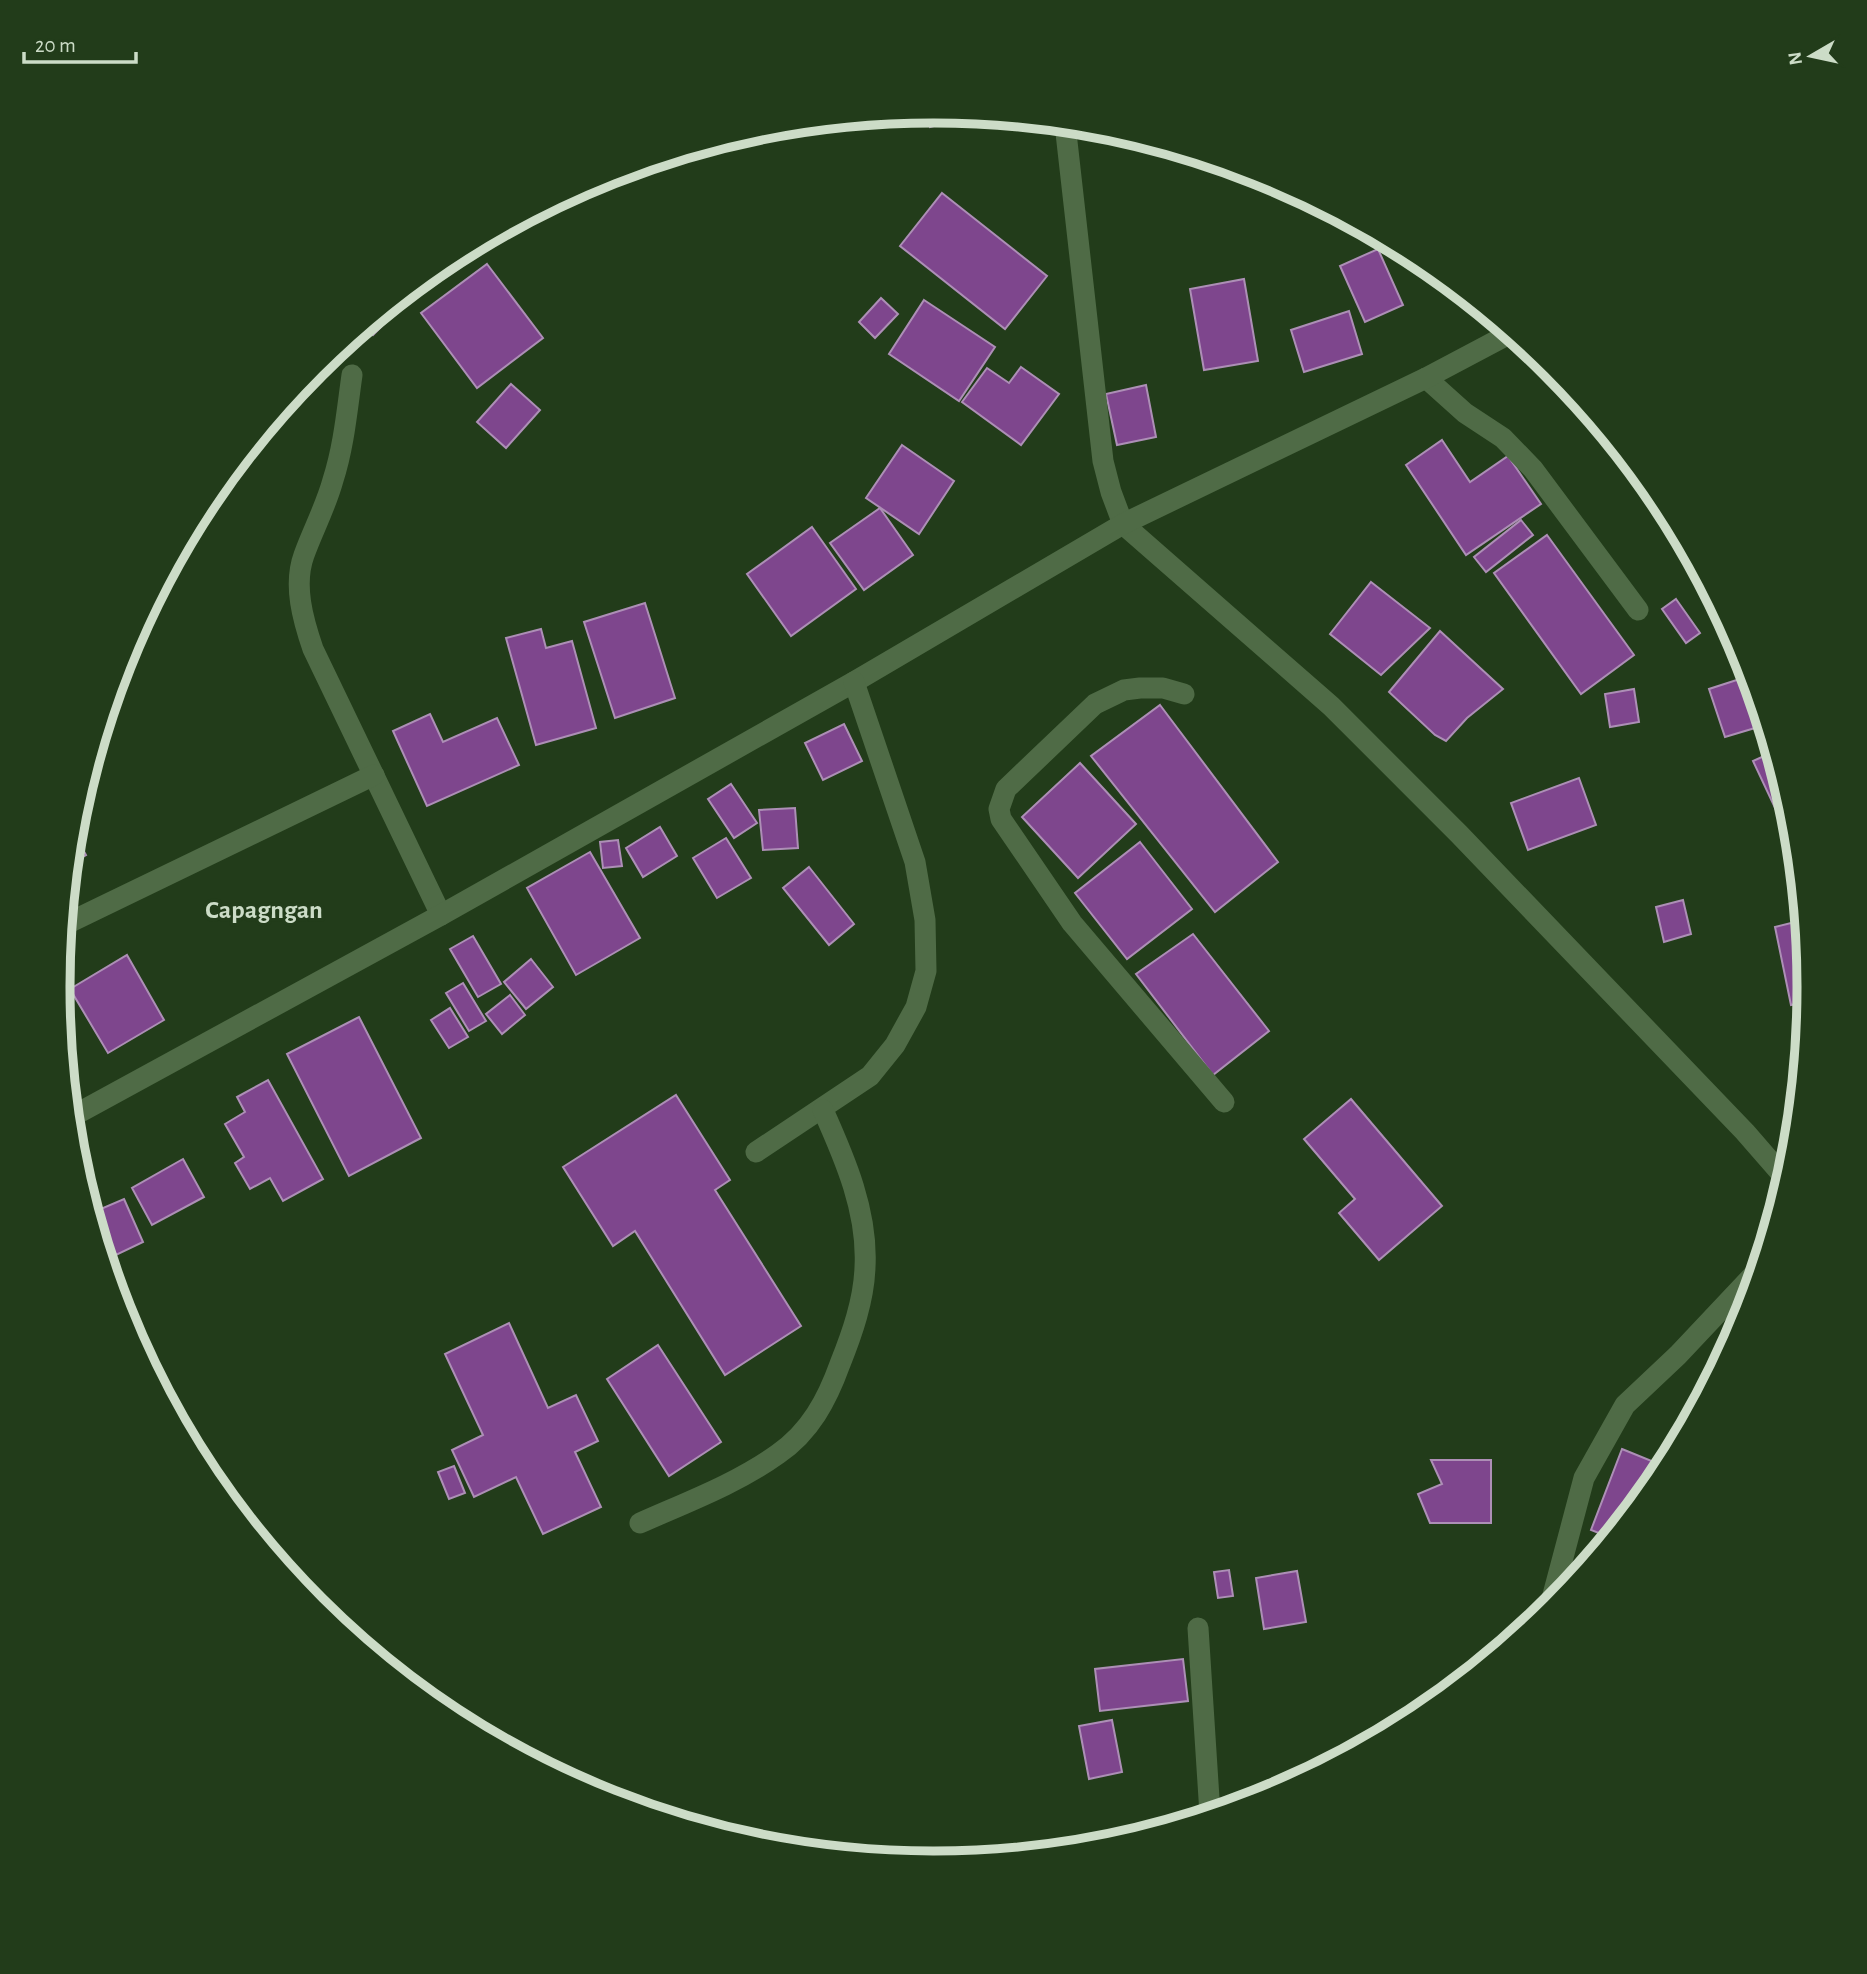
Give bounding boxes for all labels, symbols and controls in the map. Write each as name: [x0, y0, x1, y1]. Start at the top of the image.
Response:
scale bar: [24, 21, 136, 65]
north arrow: [1776, 21, 1846, 91]
text: 20 m: [35, 35, 76, 56]
text: N: [1785, 50, 1806, 66]
district label: Capagngan: [205, 897, 323, 923]

